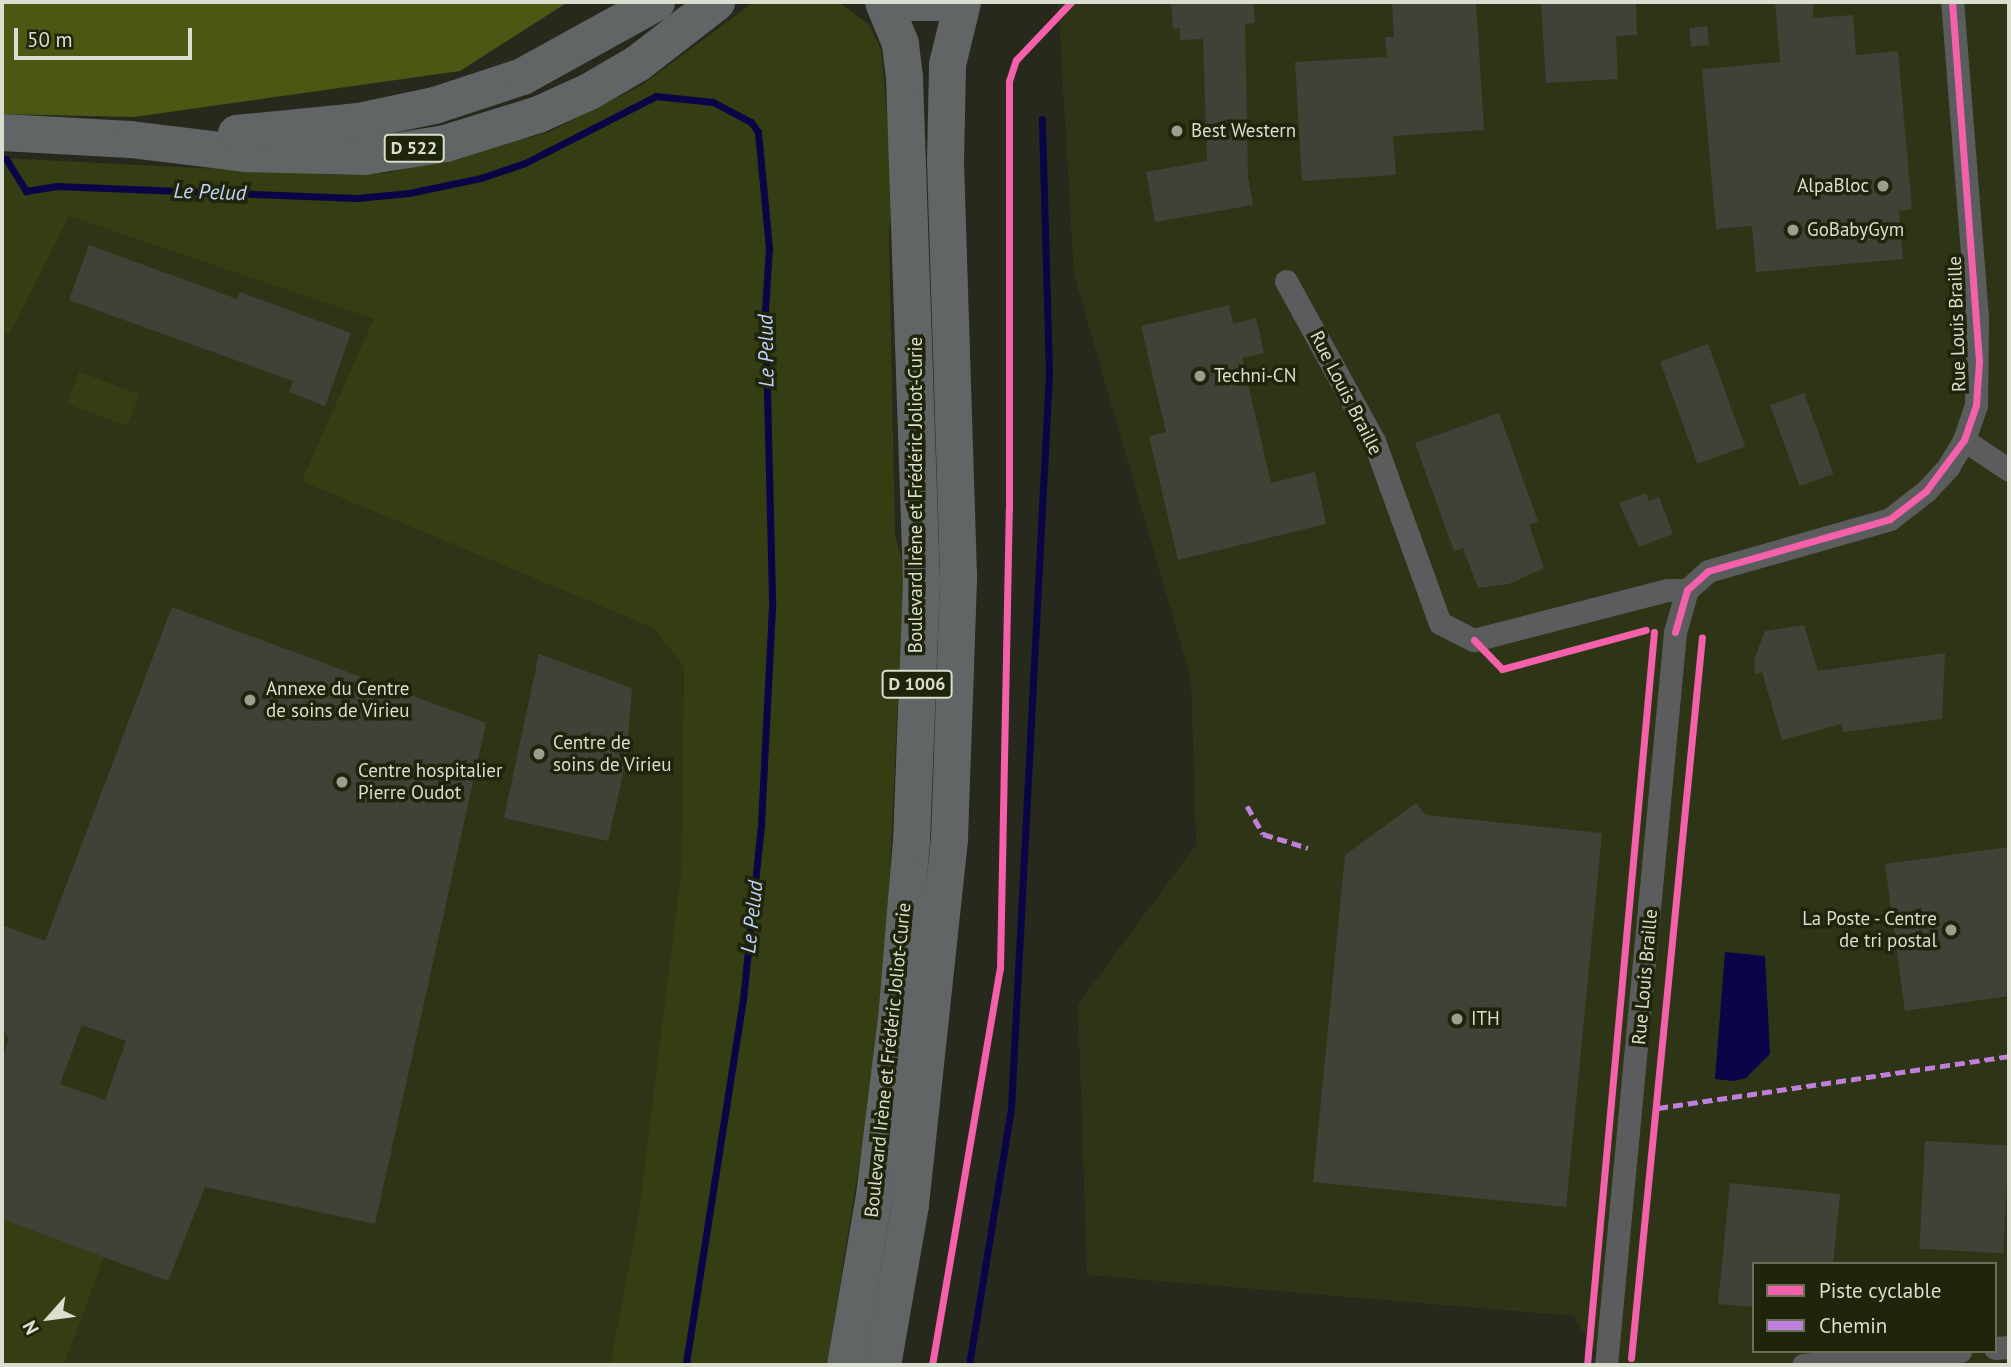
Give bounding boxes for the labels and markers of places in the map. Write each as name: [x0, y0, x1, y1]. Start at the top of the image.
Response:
place label: Best Western: [1191, 120, 1297, 142]
marker: Best Western: [1169, 123, 1185, 139]
place label: AlpaBloc: [1797, 175, 1869, 197]
marker: AlpaBloc: [1875, 178, 1891, 194]
place label: GoBabyGym: [1807, 219, 1904, 241]
marker: GoBabyGym: [1785, 222, 1801, 238]
place label: Techni-CN: [1214, 365, 1296, 387]
marker: Techni-CN: [1192, 368, 1208, 384]
place label: Annexe du Centre de soins de Virieu: [266, 678, 410, 722]
marker: Annexe du Centre de soins de Virieu: [240, 690, 260, 710]
place label: Centre de soins de Virieu: [553, 732, 672, 776]
marker: Centre de soins de Virieu: [531, 746, 547, 762]
place label: Centre hospitalier Pierre Oudot: [358, 760, 502, 804]
marker: Centre hospitalier Pierre Oudot: [332, 772, 352, 792]
place label: La Poste - Centre de tri postal: [1799, 908, 1937, 952]
marker: La Poste - Centre de tri postal: [1943, 922, 1959, 938]
place label: ITH: [1471, 1008, 1500, 1030]
marker: ITH: [1449, 1011, 1465, 1027]

